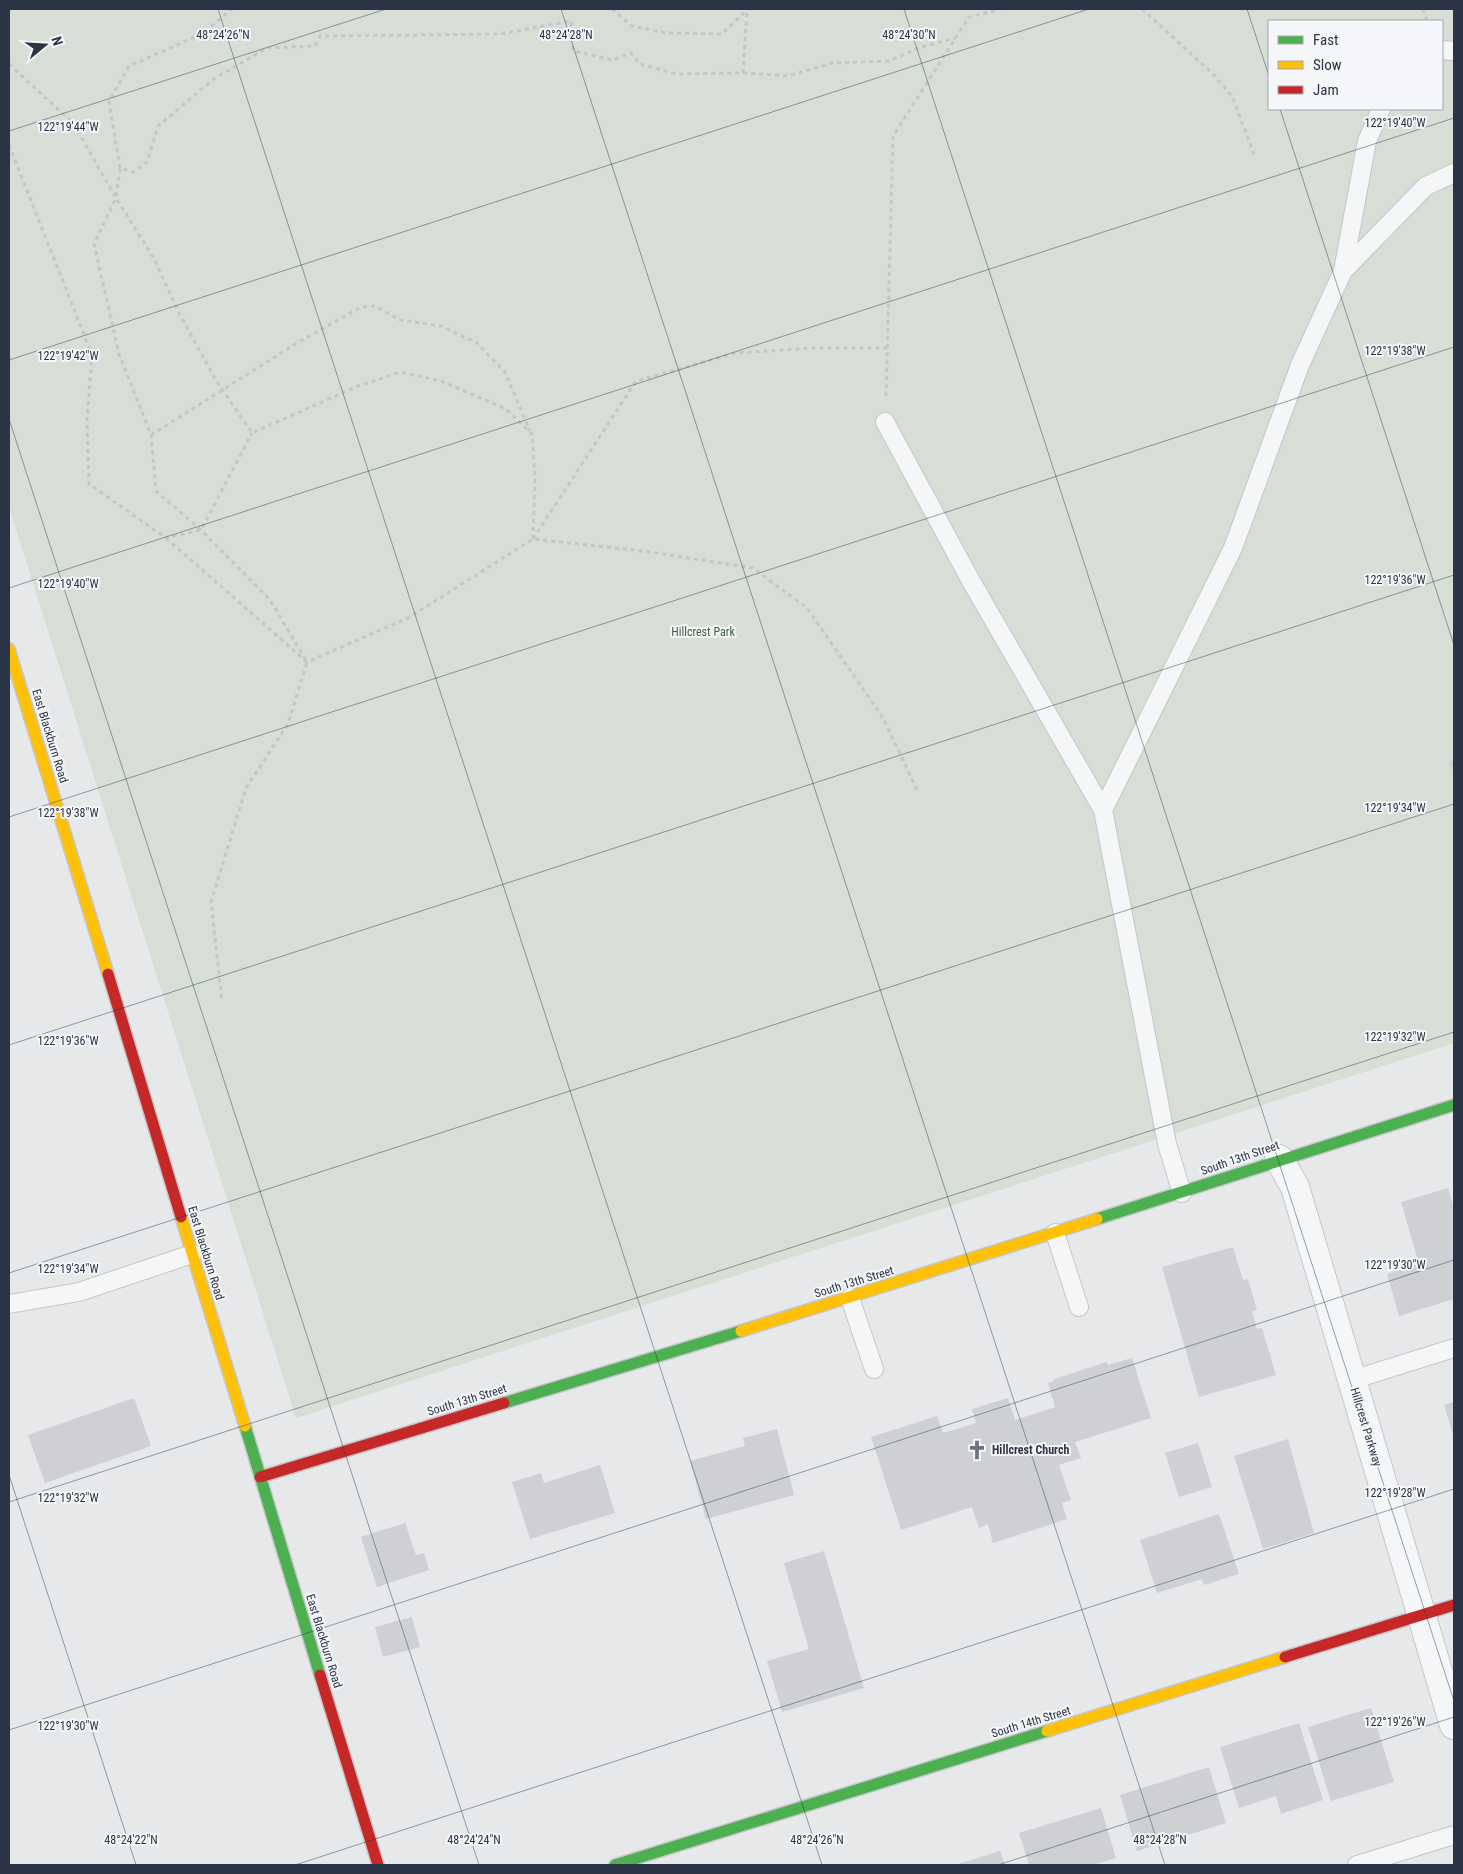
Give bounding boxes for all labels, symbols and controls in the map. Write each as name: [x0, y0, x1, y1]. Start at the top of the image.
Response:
north arrow: [20, 20, 70, 70]
legend: [1268, 20, 1443, 110]
text: 48°24'26"N: [196, 28, 250, 42]
text: 48°24'28"N: [539, 28, 593, 42]
text: 48°24'30"N: [882, 28, 936, 42]
text: Fast: [1313, 31, 1338, 49]
text: N: [48, 34, 66, 48]
text: Slow: [1313, 56, 1342, 74]
text: Jam: [1313, 81, 1339, 99]
text: 122°19'40"W: [1364, 116, 1426, 130]
text: 122°19'44"W: [37, 120, 99, 134]
text: 122°19'38"W: [1364, 344, 1426, 358]
text: 122°19'42"W: [37, 349, 99, 363]
text: 122°19'36"W: [1364, 573, 1426, 587]
text: 122°19'40"W: [37, 577, 99, 591]
park label: Hillcrest Park: [671, 625, 735, 639]
street label: East Blackburn Road: [29, 687, 71, 785]
text: 122°19'34"W: [1364, 801, 1426, 815]
text: 122°19'38"W: [37, 806, 99, 820]
text: 122°19'32"W: [1364, 1030, 1426, 1044]
text: 122°19'36"W: [37, 1034, 99, 1048]
street label: South 13th Street: [1199, 1138, 1282, 1178]
street label: East Blackburn Road: [185, 1204, 227, 1302]
text: 122°19'30"W: [1364, 1258, 1426, 1272]
text: 122°19'34"W: [37, 1262, 99, 1276]
street label: South 13th Street: [813, 1263, 896, 1301]
street label: South 13th Street: [426, 1381, 509, 1419]
street label: Hillcrest Parkway: [1347, 1386, 1385, 1468]
church icon: Hillcrest Church: [966, 1439, 988, 1461]
place label: Hillcrest Church: [992, 1443, 1069, 1457]
text: 122°19'28"W: [1364, 1486, 1426, 1500]
text: 122°19'32"W: [37, 1491, 99, 1505]
street label: East Blackburn Road: [303, 1592, 345, 1690]
street label: South 14th Street: [990, 1703, 1073, 1741]
text: 122°19'26"W: [1364, 1715, 1426, 1729]
text: 122°19'30"W: [37, 1719, 99, 1733]
text: 48°24'22"N: [104, 1833, 158, 1847]
text: 48°24'24"N: [447, 1833, 501, 1847]
text: 48°24'26"N: [790, 1833, 844, 1847]
text: 48°24'28"N: [1133, 1833, 1187, 1847]

